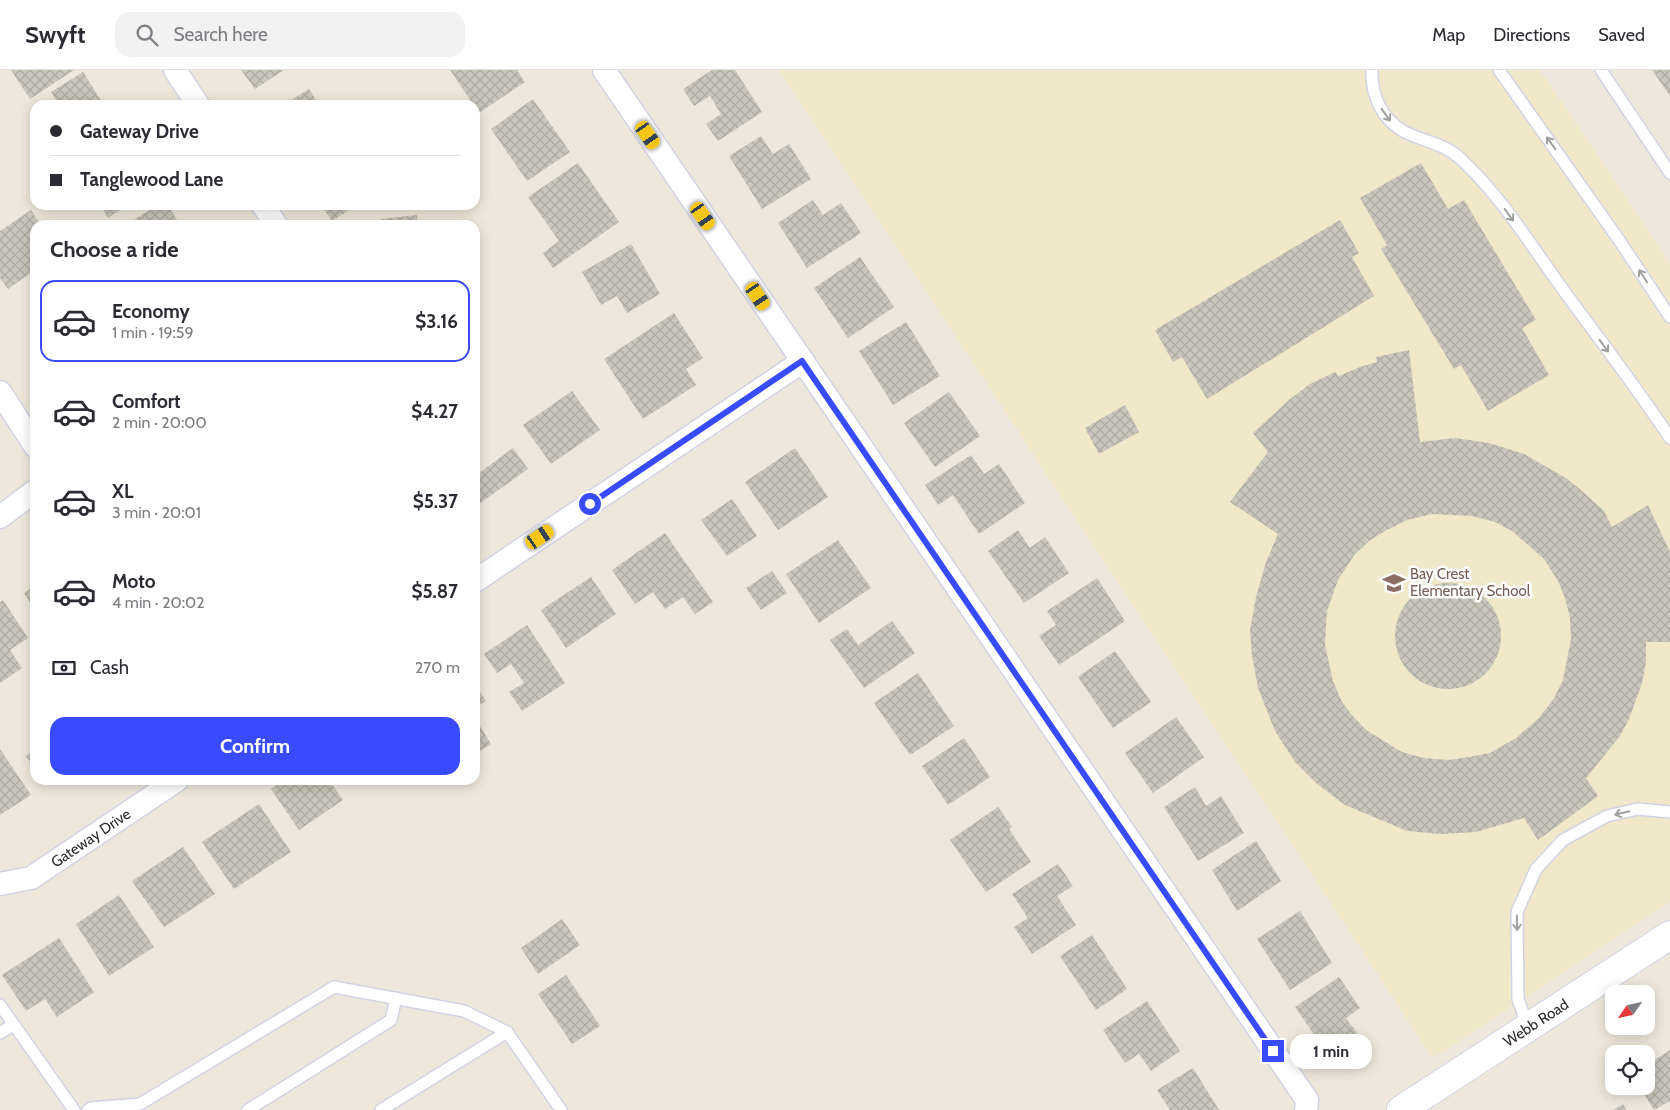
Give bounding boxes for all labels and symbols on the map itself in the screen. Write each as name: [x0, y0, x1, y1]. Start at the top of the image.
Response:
one-way arrow: [1381, 108, 1391, 122]
car: [633, 118, 662, 152]
one-way arrow: [1546, 136, 1556, 150]
car: [688, 199, 717, 233]
one-way arrow: [1504, 207, 1515, 221]
one-way arrow: [1638, 270, 1648, 284]
car: [743, 279, 772, 313]
one-way arrow: [1599, 339, 1610, 352]
route start: [579, 493, 601, 515]
car: [523, 522, 556, 552]
place label: Bay Crest Elementary School: [1410, 565, 1531, 600]
school or university icon: Bay Crest Elementary School: [1381, 570, 1407, 596]
street label: Gateway Drive: [48, 805, 134, 871]
one-way arrow: [1614, 809, 1630, 818]
one-way arrow: [1512, 914, 1522, 930]
north arrow: [1605, 985, 1655, 1035]
street label: Webb Road: [1500, 995, 1572, 1051]
callout: 1 min: [1290, 1034, 1373, 1068]
route end: [1262, 1040, 1284, 1062]

